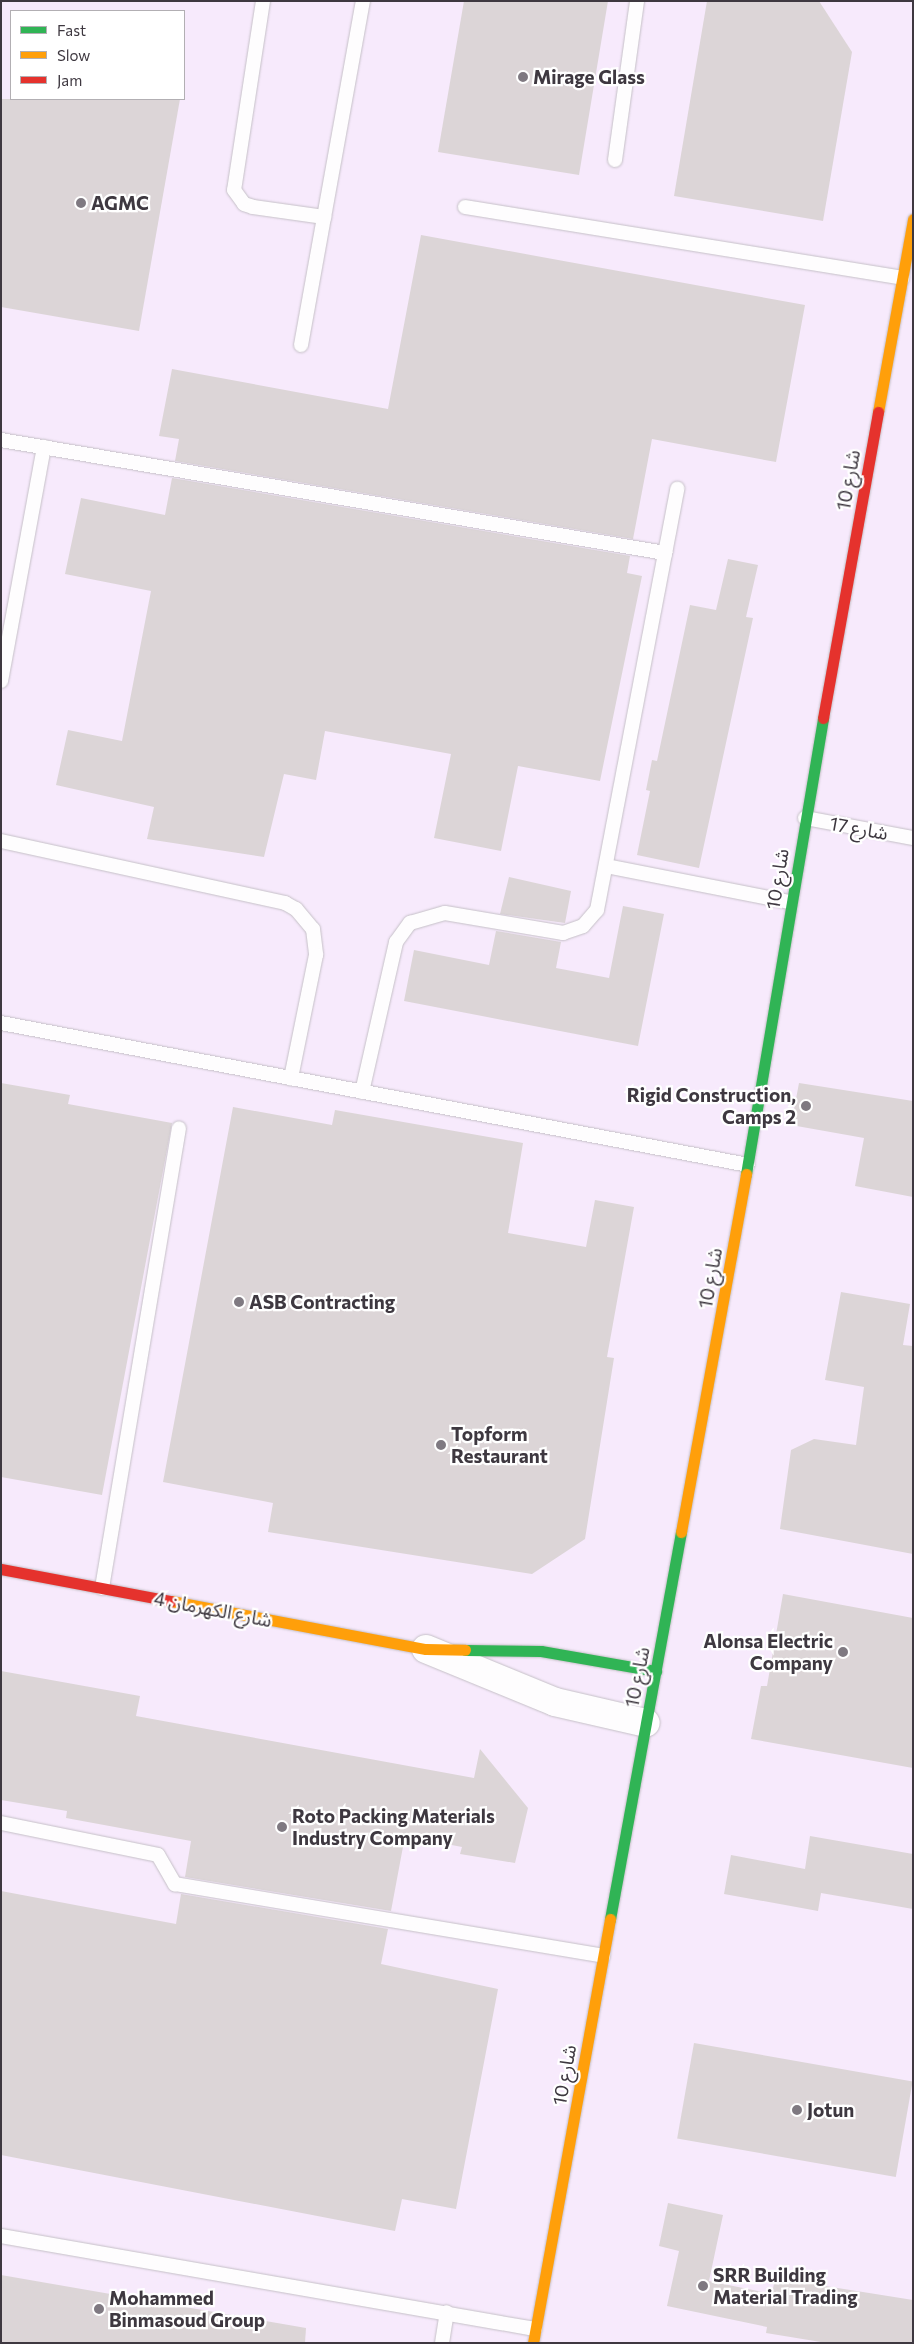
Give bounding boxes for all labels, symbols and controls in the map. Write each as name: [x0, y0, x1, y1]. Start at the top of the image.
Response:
legend: [10, 10, 185, 100]
text: Fast: [57, 21, 86, 39]
text: Slow: [57, 46, 90, 64]
place label: Mirage Glass: [533, 66, 645, 88]
text: Jam: [57, 71, 82, 89]
marker: Mirage Glass: [517, 71, 529, 83]
place label: AGMC: [91, 192, 149, 214]
marker: AGMC: [75, 197, 87, 209]
street label: شارع 10: [831, 448, 865, 512]
street label: شارع 17: [828, 812, 890, 844]
street label: شارع 10: [761, 847, 793, 911]
place label: Rigid Construction, Camps 2: [627, 1084, 796, 1128]
marker: Rigid Construction, Camps 2: [800, 1100, 812, 1112]
street label: شارع 10: [693, 1246, 727, 1310]
place label: ASB Contracting: [249, 1291, 395, 1313]
marker: ASB Contracting: [233, 1296, 245, 1308]
place label: Topform Restaurant: [451, 1423, 548, 1467]
marker: Topform Restaurant: [435, 1439, 447, 1451]
street label: شارع الكهرمان 4: [152, 1586, 274, 1632]
place label: Alonsa Electric Company: [703, 1630, 833, 1674]
street label: شارع 10: [620, 1645, 654, 1709]
marker: Alonsa Electric Company: [837, 1646, 849, 1658]
place label: Roto Packing Materials Industry Company: [292, 1805, 495, 1849]
marker: Roto Packing Materials Industry Company: [276, 1821, 288, 1833]
street label: شارع 10: [547, 2043, 581, 2107]
place label: Jotun: [807, 2099, 854, 2121]
marker: Jotun: [791, 2104, 803, 2116]
place label: SRR Building Material Trading: [713, 2264, 858, 2308]
marker: SRR Building Material Trading: [697, 2280, 709, 2292]
place label: Mohammed Binmasoud Group: [109, 2287, 265, 2331]
marker: Mohammed Binmasoud Group: [93, 2303, 105, 2315]

